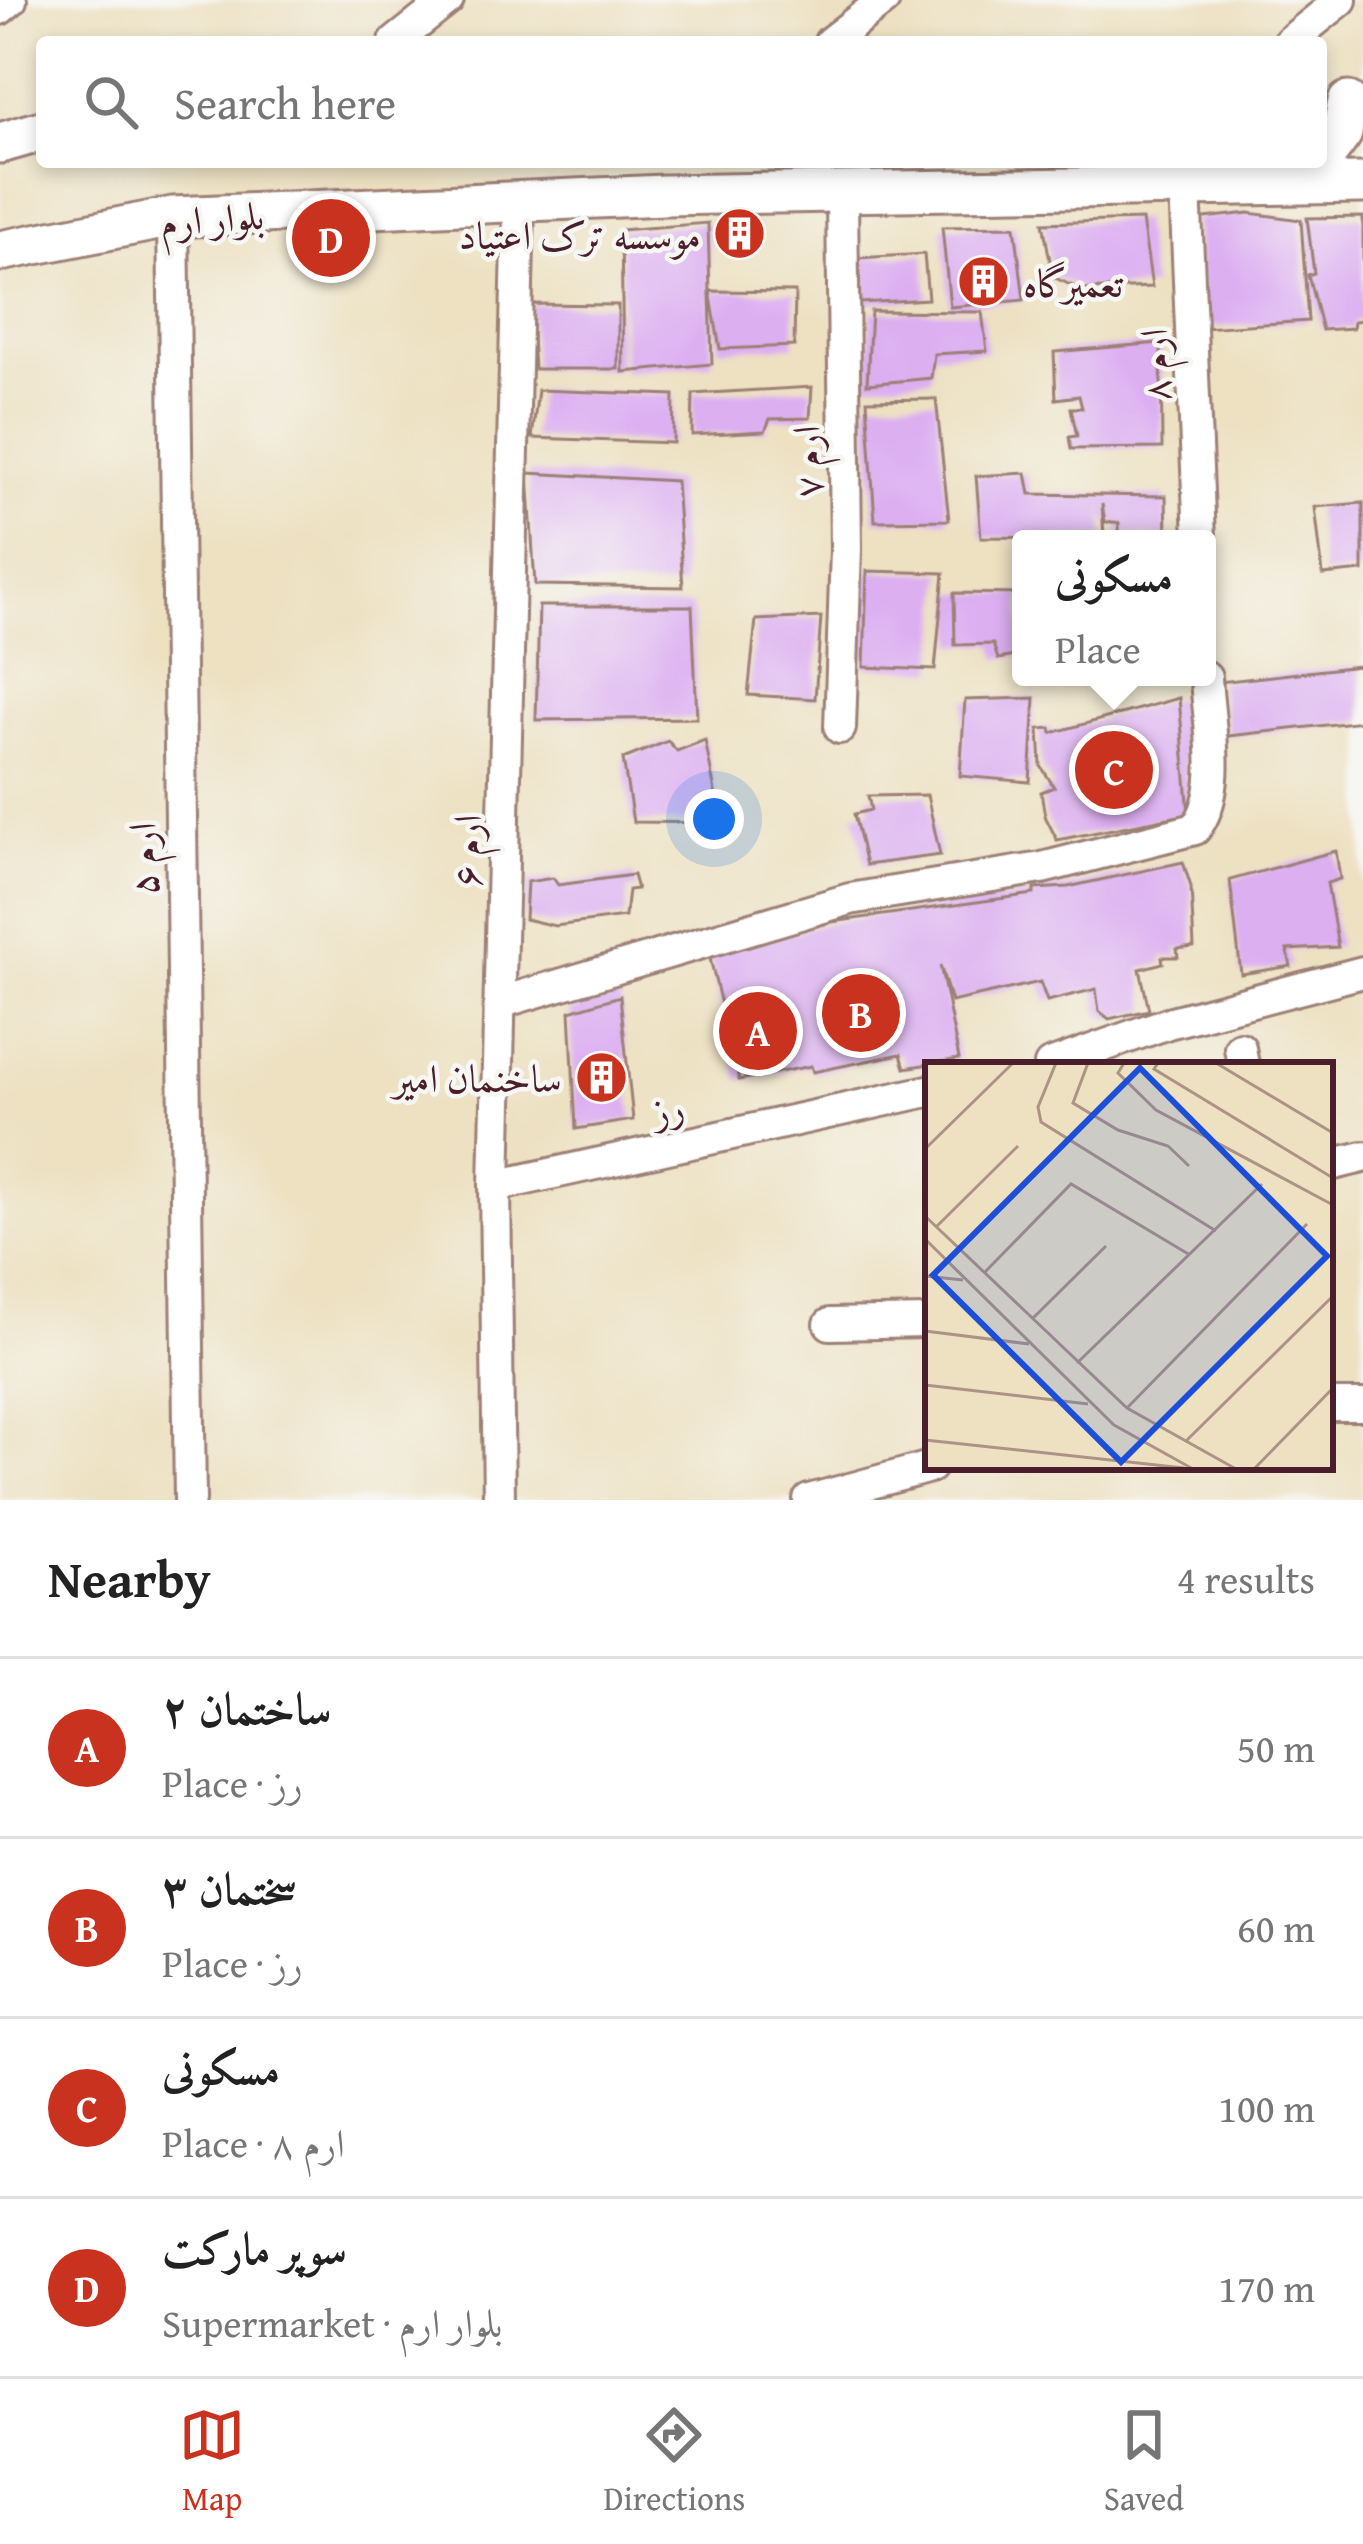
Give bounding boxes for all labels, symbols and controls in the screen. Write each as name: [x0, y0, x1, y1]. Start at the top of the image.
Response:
search box: [36, 36, 1327, 168]
icon: search: [78, 69, 144, 135]
text: Search here: [174, 70, 396, 135]
street label: بلوار ارم: [158, 186, 266, 257]
pin: D: [292, 193, 370, 283]
place label: موسسه ترک اعتیاد: [459, 206, 701, 263]
building icon: موسسه ترک اعتیاد: [712, 206, 768, 262]
building icon: تعمیرگاه: [956, 254, 1012, 310]
place label: تعمیرگاه: [1023, 254, 1124, 311]
street label: ارم ۸: [1124, 327, 1191, 403]
street label: ارم ۷: [777, 425, 842, 499]
popup: [1012, 530, 1216, 686]
text: مسکونی: [1055, 542, 1173, 607]
text: Place: [1055, 620, 1141, 677]
pin: C: [1075, 725, 1153, 815]
your location: [684, 789, 744, 849]
street label: ارم ۶: [437, 814, 502, 888]
street label: ارم ۵: [113, 822, 178, 896]
pin: B: [822, 968, 900, 1058]
pin: A: [719, 986, 797, 1076]
place label: ساخنمان امیر: [389, 1049, 562, 1106]
building icon: ساخنمان امیر: [573, 1049, 629, 1105]
inset map: [925, 1062, 1333, 1470]
street label: رز: [643, 1077, 689, 1140]
text: Nearby: [48, 1541, 211, 1616]
text: 4 results: [1177, 1550, 1315, 1607]
text: ساختمان ۲: [162, 1675, 331, 1740]
text: A: [75, 1719, 99, 1776]
text: 50 m: [1237, 1719, 1315, 1776]
text: Place · رز: [162, 1754, 303, 1811]
text: سختمان ۳: [162, 1855, 298, 1920]
text: B: [75, 1899, 99, 1956]
text: 60 m: [1237, 1899, 1315, 1956]
text: Place · رز: [162, 1934, 303, 1991]
text: مسکونی: [162, 2035, 280, 2100]
text: C: [76, 2079, 98, 2136]
text: 100 m: [1218, 2079, 1315, 2136]
text: Place · ارم ۸: [162, 2114, 345, 2171]
text: سوپر مارکت: [162, 2215, 347, 2280]
text: D: [74, 2259, 100, 2316]
text: 170 m: [1218, 2259, 1315, 2316]
text: Supermarket · بلوار ارم: [162, 2294, 503, 2351]
tab: Map: [179, 2402, 245, 2522]
tab: Directions: [604, 2402, 745, 2522]
tab: Saved: [1104, 2402, 1184, 2522]

